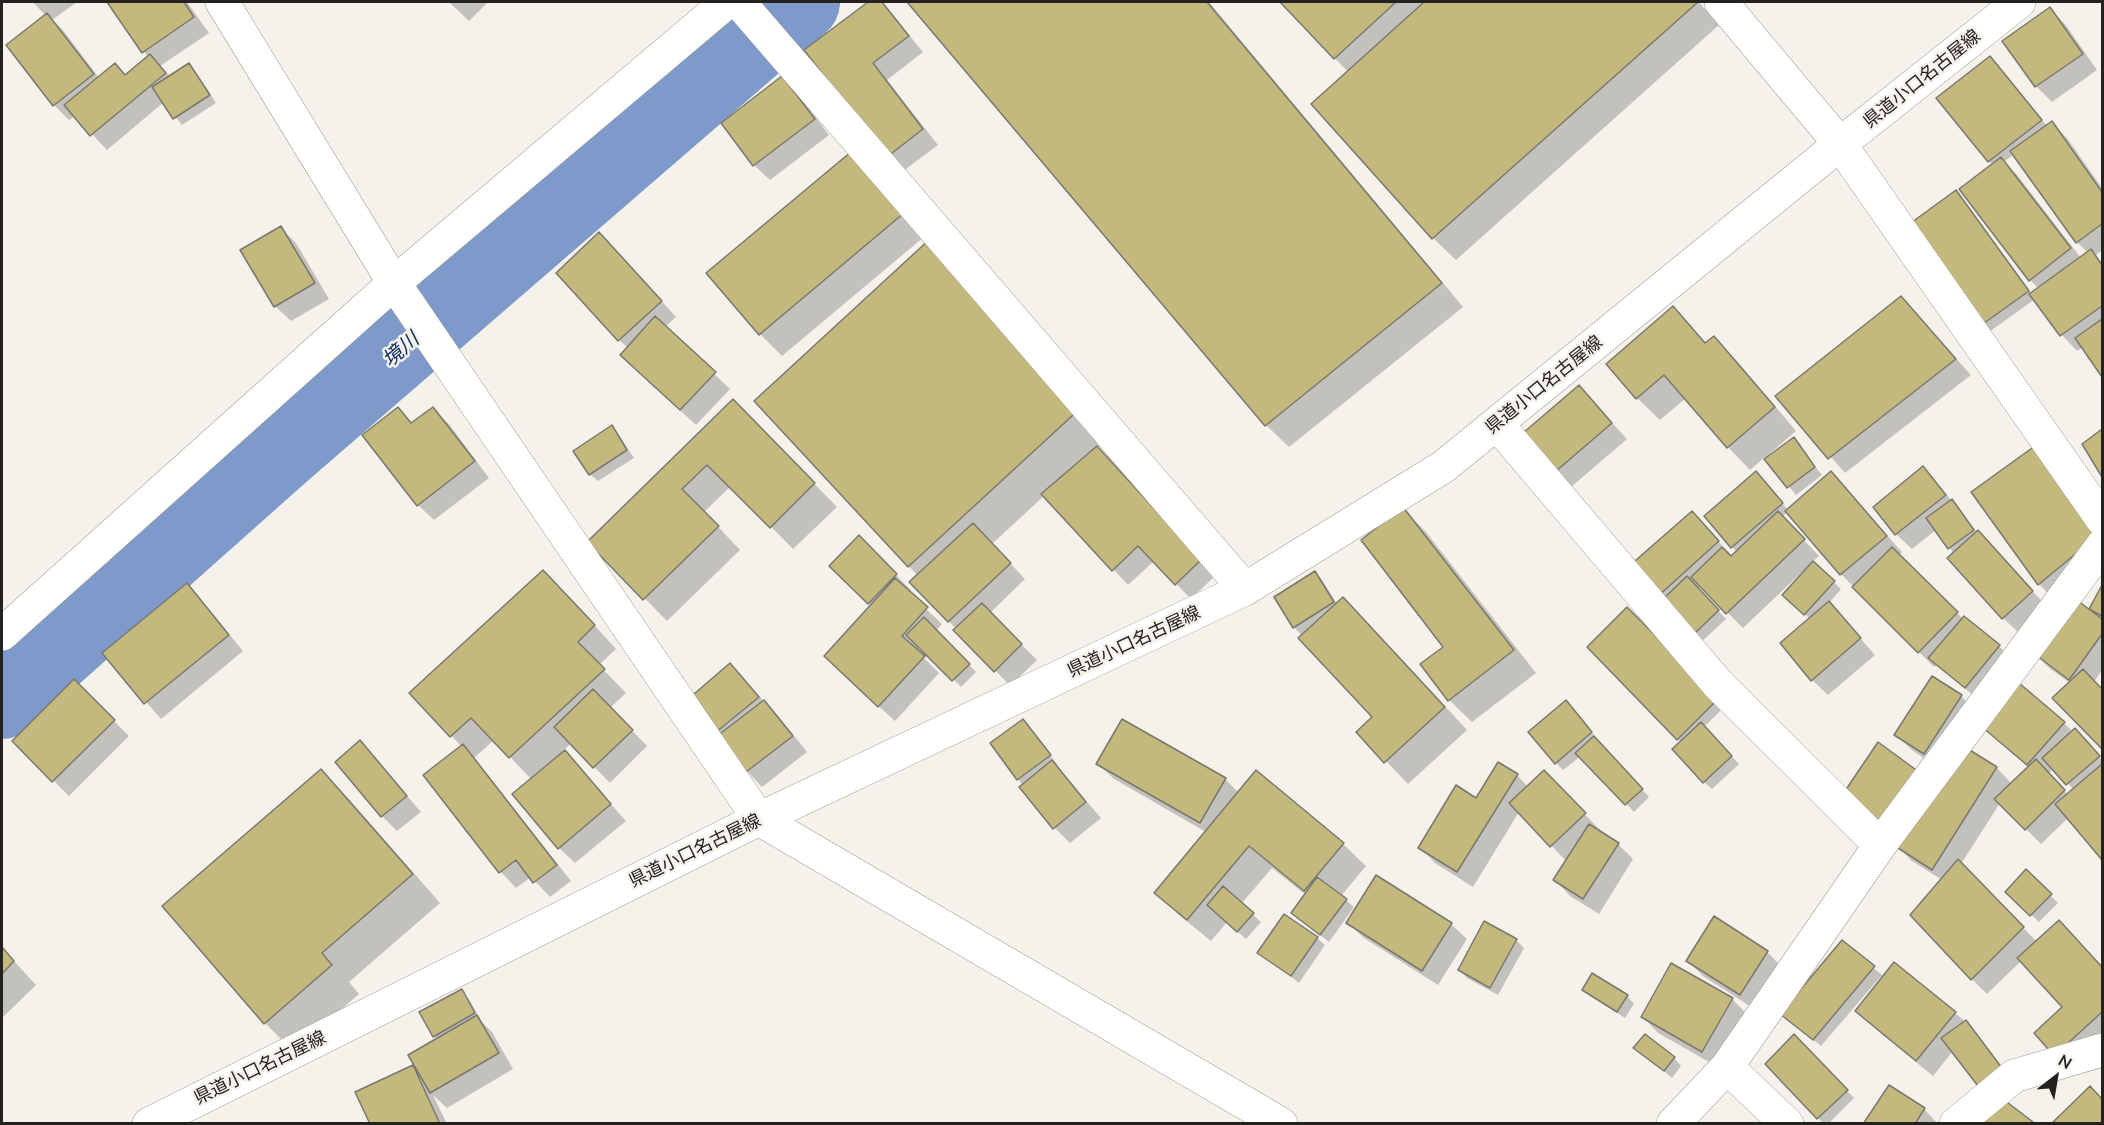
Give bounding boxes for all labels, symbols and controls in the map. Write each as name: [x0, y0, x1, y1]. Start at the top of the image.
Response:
street label: 県道小口名古屋線: [1859, 25, 1985, 133]
water label: 境川: [378, 328, 424, 372]
street label: 県道小口名古屋線: [1481, 331, 1607, 439]
street label: 県道小口名古屋線: [1064, 602, 1204, 682]
street label: 県道小口名古屋線: [626, 810, 764, 892]
street label: 県道小口名古屋線: [191, 1027, 329, 1109]
north arrow: [2026, 1047, 2086, 1107]
text: N: [2055, 1050, 2076, 1073]

